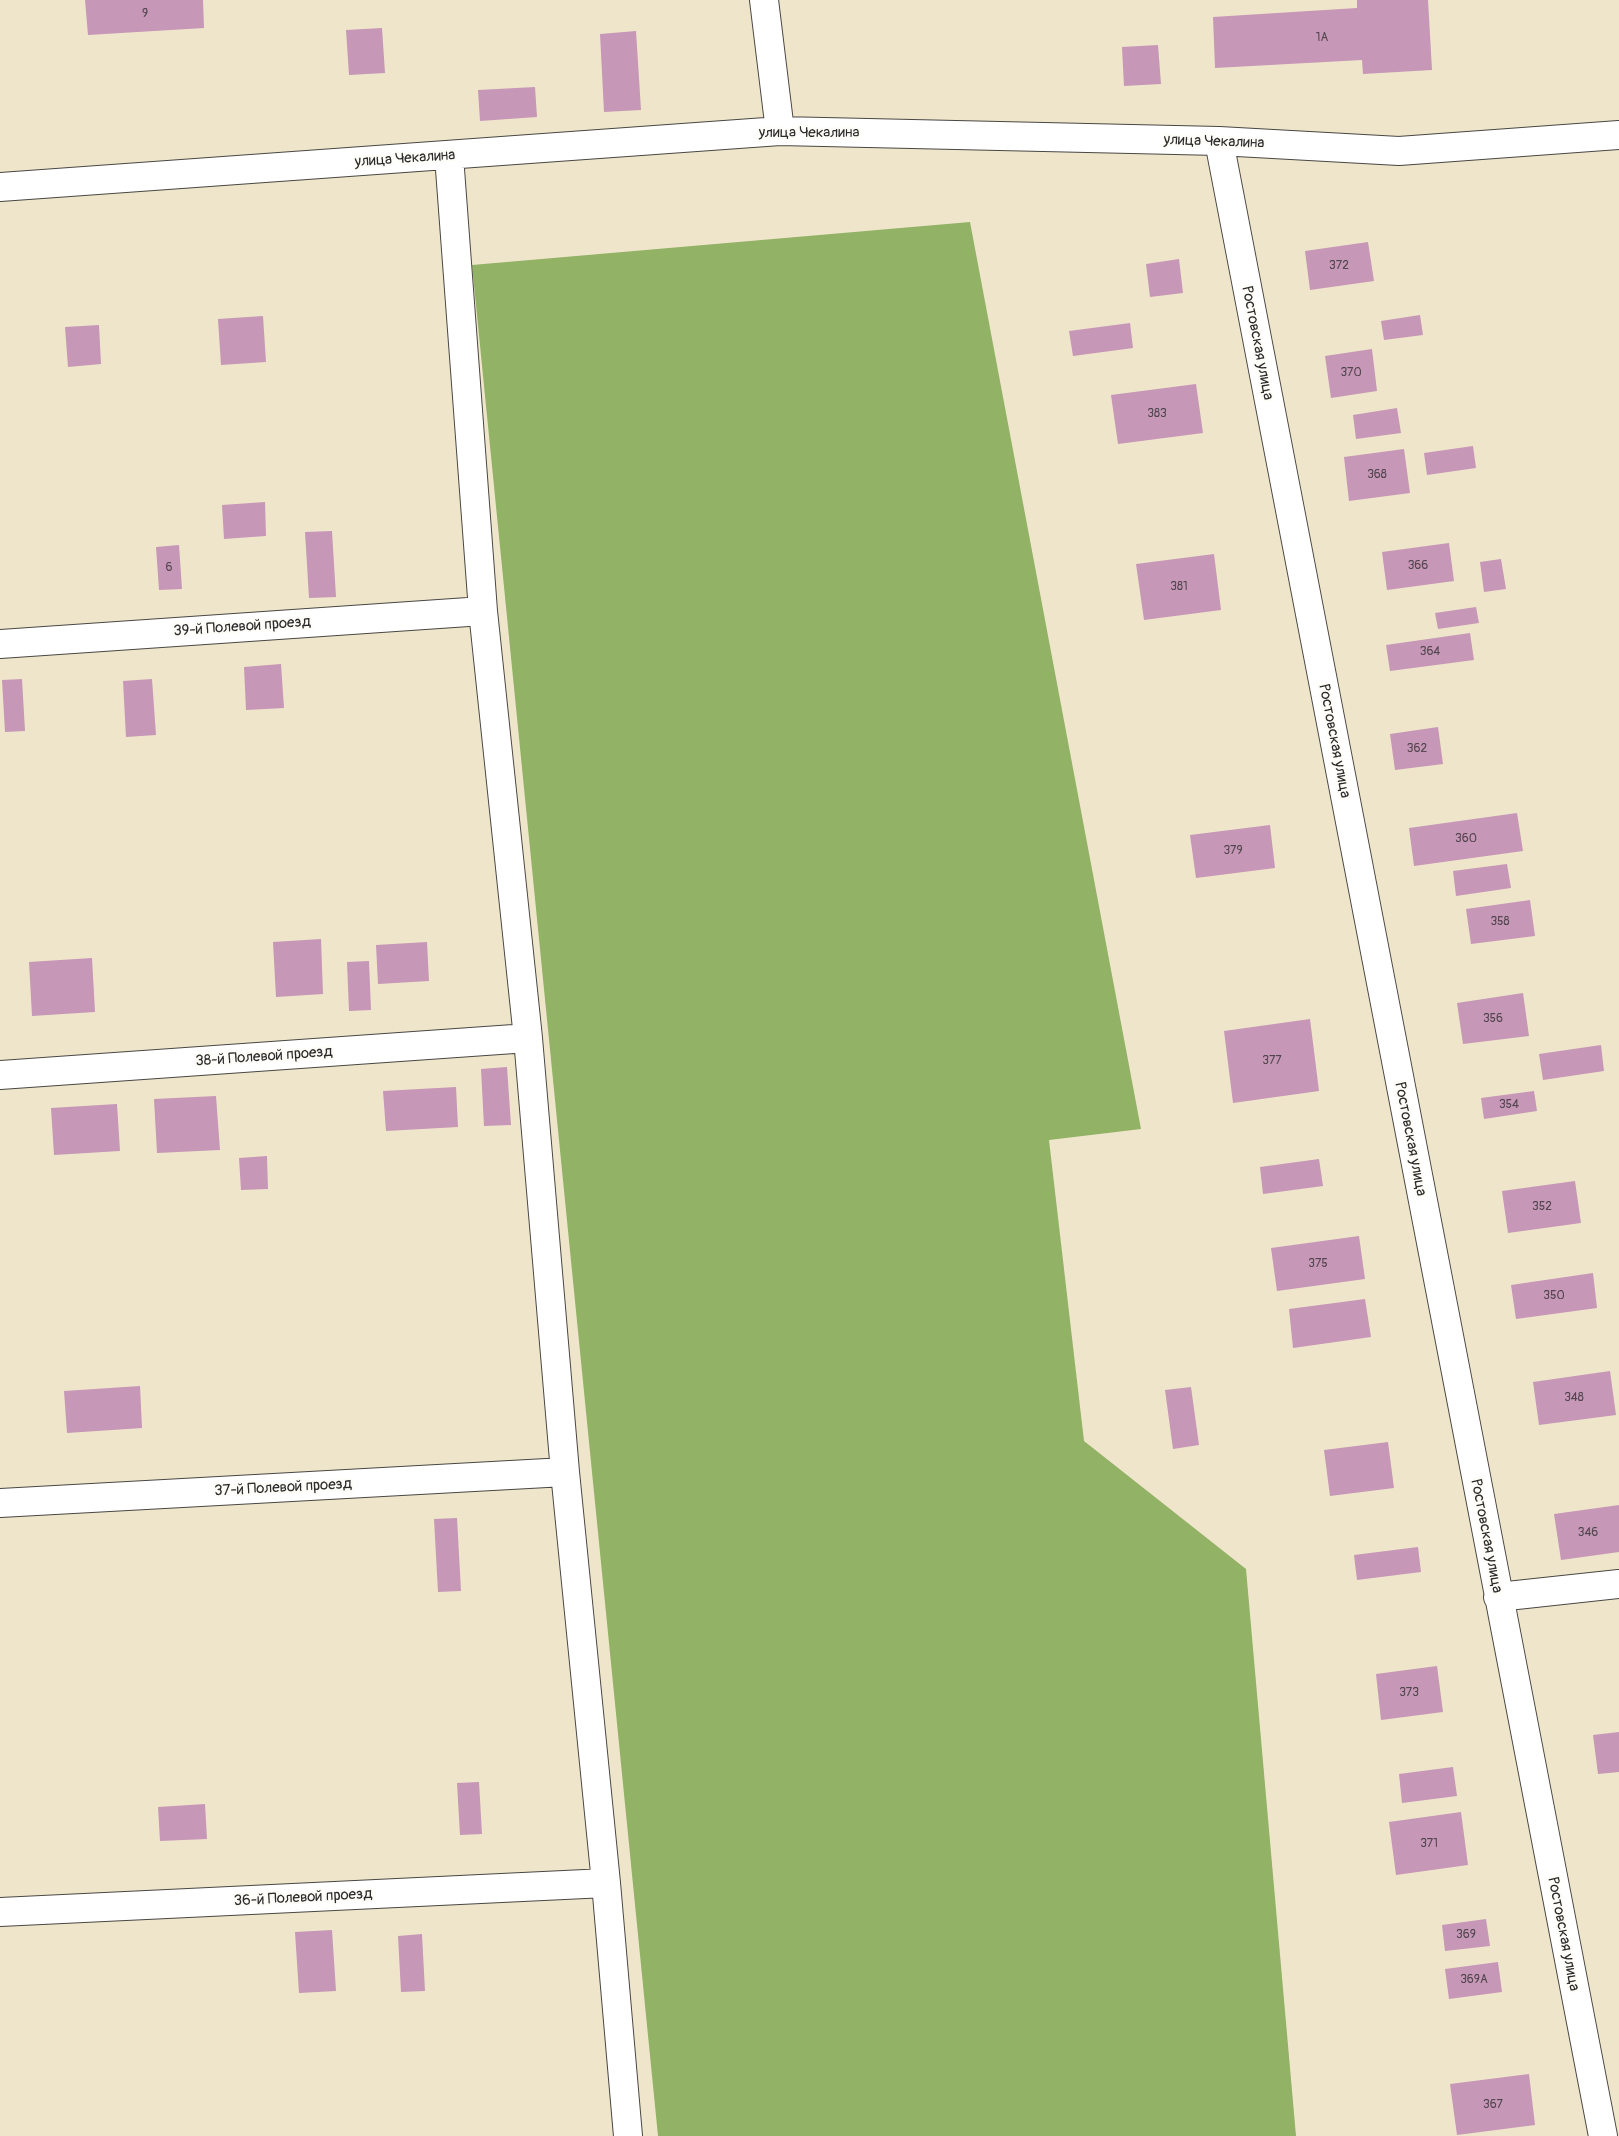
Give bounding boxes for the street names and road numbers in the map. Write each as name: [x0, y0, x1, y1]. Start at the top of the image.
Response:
street label: улица Чекалина: [759, 124, 859, 142]
street label: улица Чекалина: [1163, 131, 1265, 153]
street label: улица Чекалина: [354, 147, 456, 171]
street label: Ростовская улица: [1237, 284, 1277, 402]
street label: 39-й Полевой проезд: [173, 613, 311, 641]
street label: Ростовская улица: [1314, 682, 1354, 800]
street label: 38-й Полевой проезд: [195, 1043, 333, 1071]
street label: Ростовская улица: [1390, 1080, 1430, 1198]
street label: 37-й Полевой проезд: [214, 1475, 352, 1501]
street label: Ростовская улица: [1466, 1477, 1506, 1595]
street label: Ростовская улица: [1543, 1875, 1583, 1993]
street label: 36-й Полевой проезд: [233, 1885, 373, 1911]

